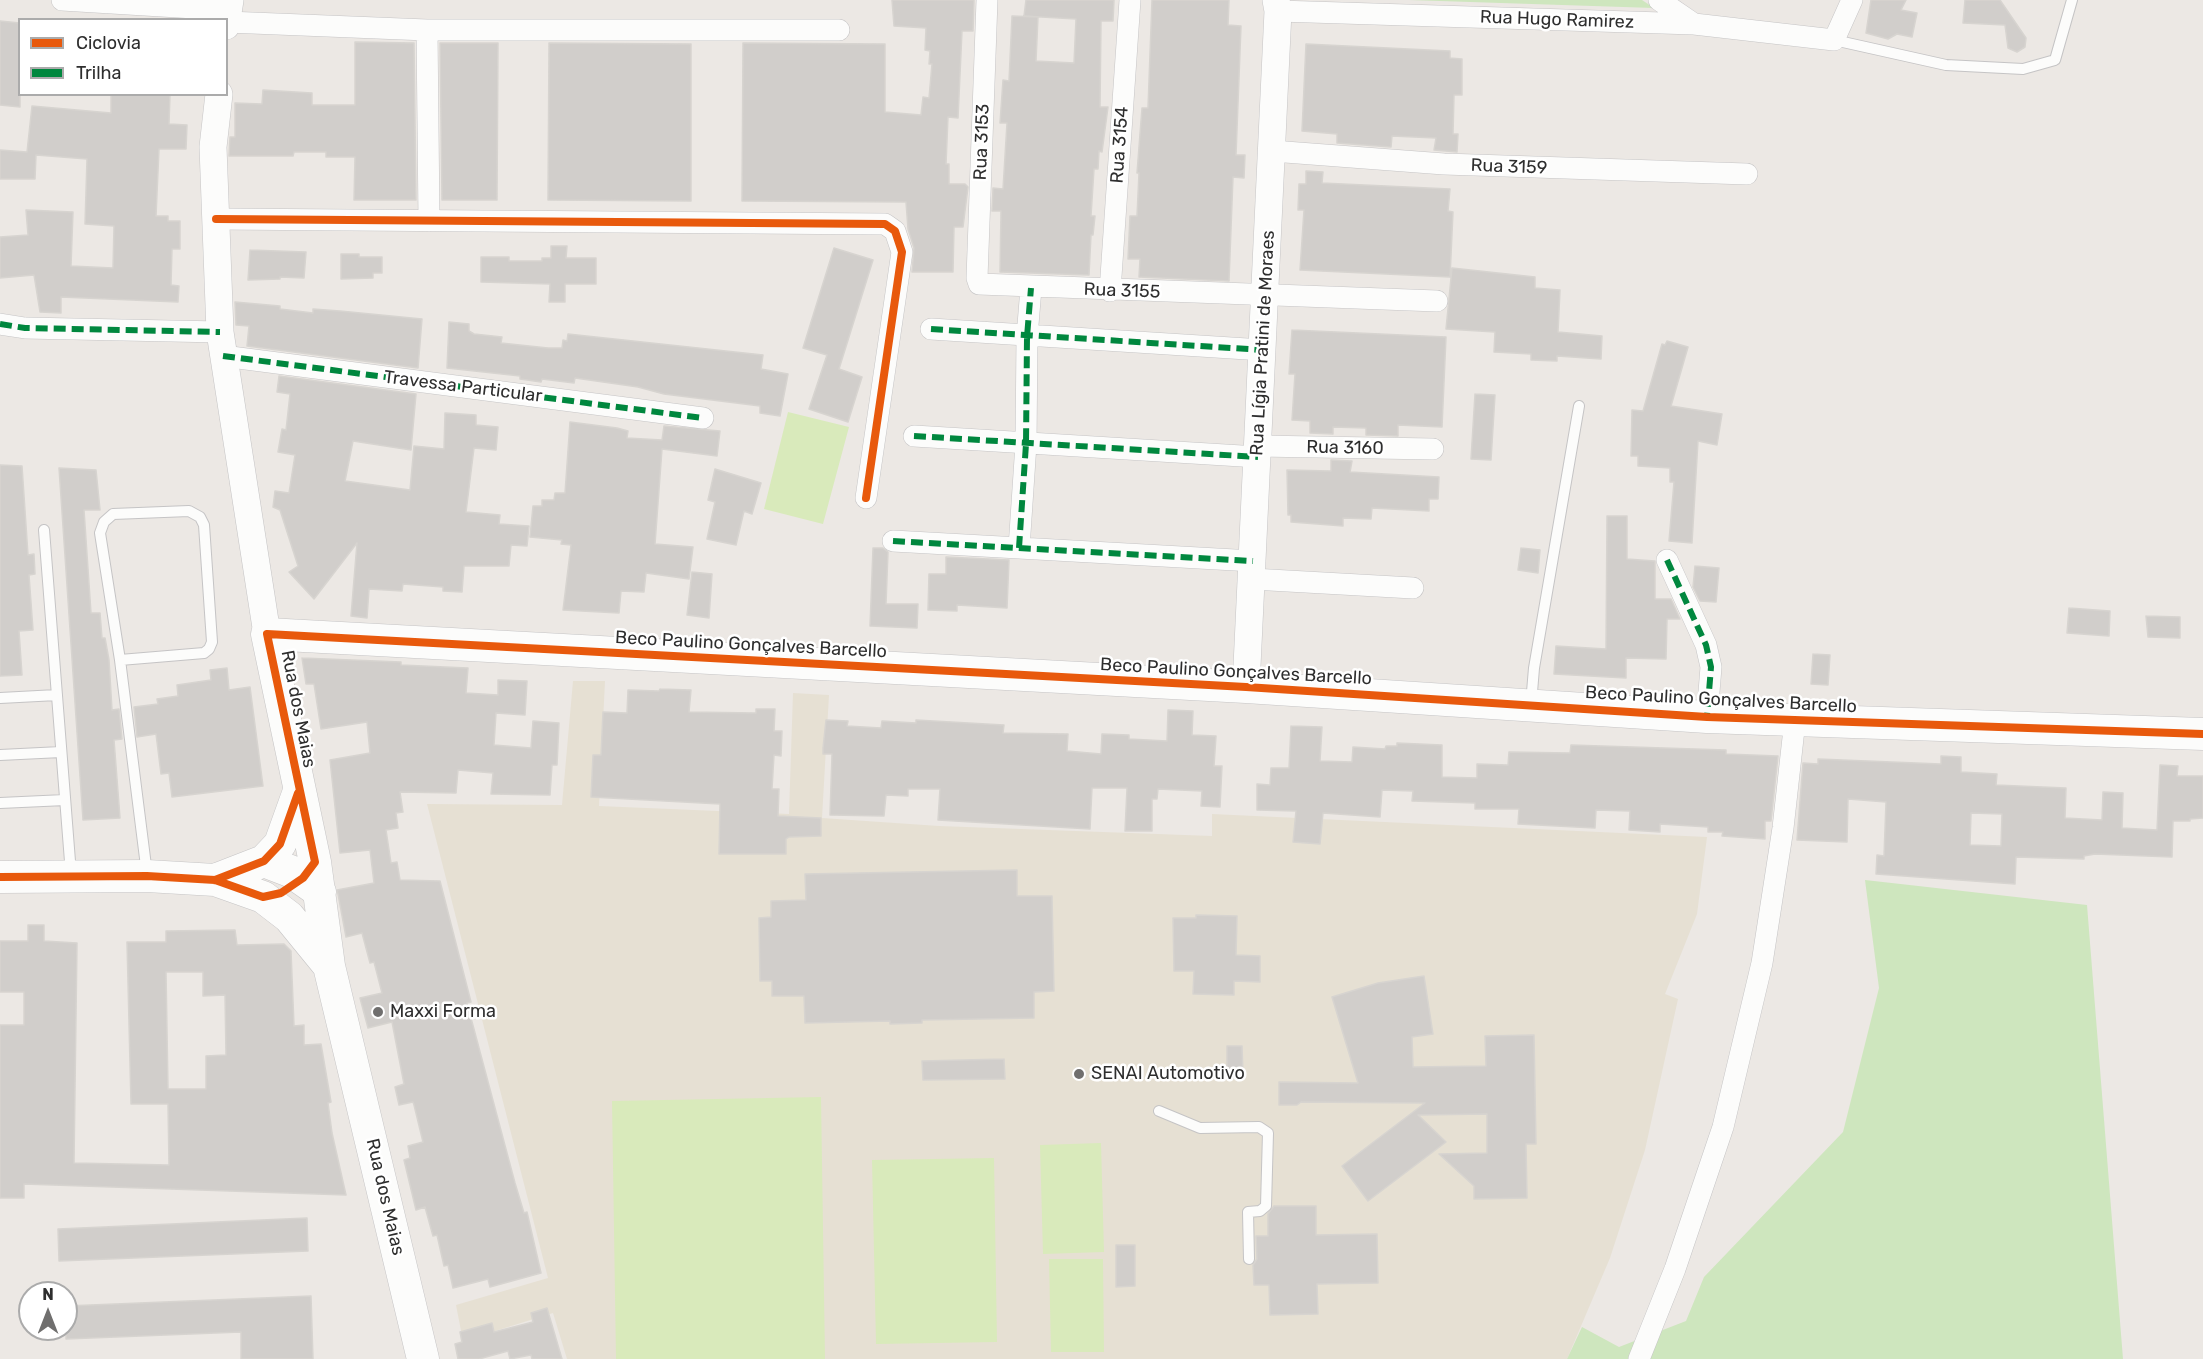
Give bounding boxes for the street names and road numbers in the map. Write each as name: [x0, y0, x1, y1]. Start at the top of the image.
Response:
street label: Rua Hugo Ramirez: [1480, 7, 1634, 33]
street label: Rua 3153: [970, 103, 994, 181]
street label: Rua 3154: [1107, 106, 1133, 184]
street label: Rua 3159: [1470, 155, 1548, 179]
street label: Rua Lígia Pratini de Moraes: [1246, 230, 1280, 456]
street label: Rua 3155: [1083, 279, 1161, 303]
street label: Travessa Particular: [383, 367, 543, 407]
street label: Rua 3160: [1306, 437, 1384, 459]
street label: Beco Paulino Gonçalves Barcello: [615, 627, 887, 663]
street label: Rua dos Maias: [276, 648, 320, 770]
street label: Beco Paulino Gonçalves Barcello: [1100, 654, 1372, 690]
street label: Beco Paulino Gonçalves Barcello: [1585, 682, 1857, 718]
street label: Rua dos Maias: [361, 1136, 409, 1258]

